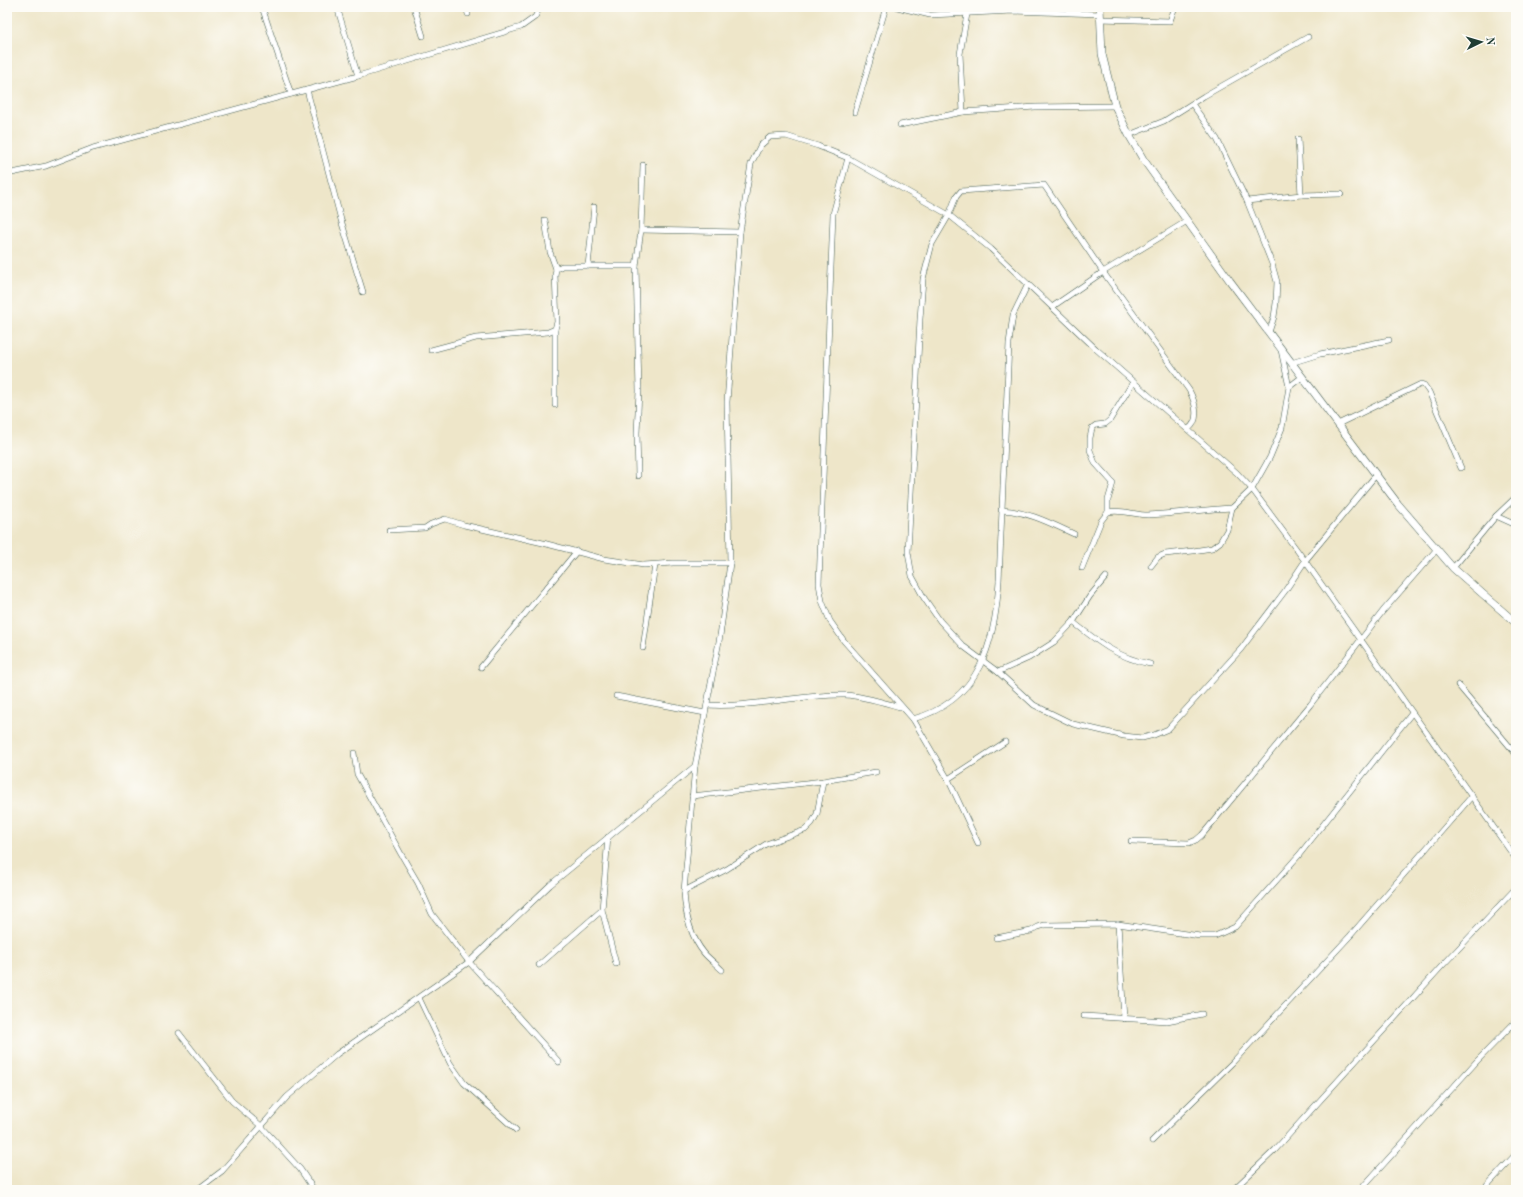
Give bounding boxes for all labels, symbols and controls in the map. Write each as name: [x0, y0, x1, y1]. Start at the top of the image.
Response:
north arrow: [1461, 22, 1501, 62]
text: N: [1484, 37, 1495, 47]

